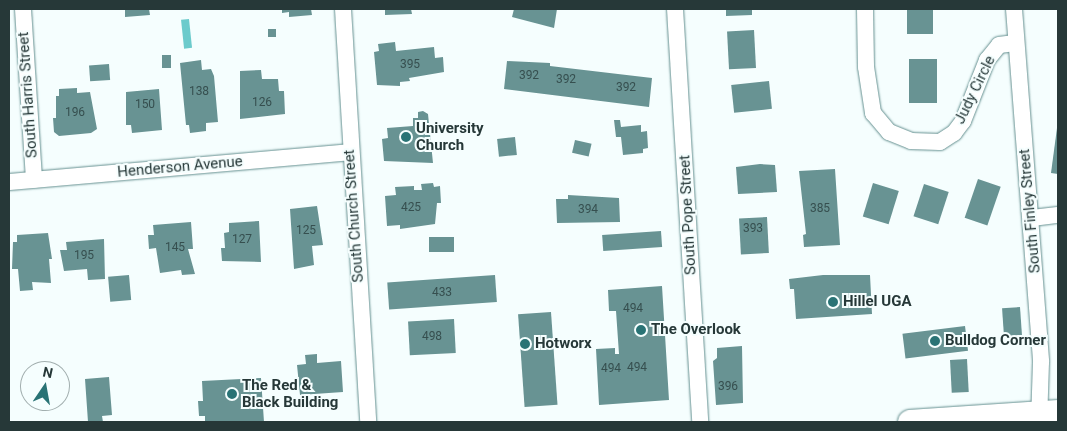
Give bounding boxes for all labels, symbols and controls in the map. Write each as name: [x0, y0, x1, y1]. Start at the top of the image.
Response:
street label: South Harris Street: [15, 31, 41, 159]
street label: Judy Circle: [951, 53, 999, 127]
house number: 395: [400, 58, 420, 72]
house number: 392: [519, 69, 539, 83]
house number: 392: [556, 73, 576, 87]
house number: 392: [616, 81, 636, 95]
house number: 138: [189, 85, 209, 99]
house number: 126: [252, 96, 272, 110]
house number: 150: [135, 98, 155, 112]
house number: 196: [65, 106, 85, 120]
place label: University Church: [416, 119, 484, 154]
marker: University Church: [400, 131, 412, 143]
street label: South Finley Street: [1016, 148, 1044, 274]
street label: South Church Street: [340, 149, 368, 283]
street label: Henderson Avenue: [117, 153, 243, 181]
street label: South Pope Street: [676, 155, 700, 275]
house number: 425: [401, 201, 421, 215]
house number: 385: [810, 202, 830, 216]
house number: 394: [578, 203, 598, 217]
house number: 393: [743, 222, 763, 236]
house number: 125: [296, 224, 316, 238]
house number: 127: [232, 233, 252, 247]
house number: 145: [165, 241, 185, 255]
house number: 195: [74, 249, 94, 263]
house number: 433: [432, 286, 452, 300]
place label: Hillel UGA: [843, 293, 911, 311]
marker: Hillel UGA: [827, 296, 839, 308]
house number: 494: [623, 302, 643, 316]
place label: The Overlook: [651, 321, 741, 339]
marker: The Overlook: [635, 324, 647, 336]
house number: 498: [422, 330, 442, 344]
place label: Bulldog Corner: [945, 332, 1046, 350]
place label: Hotworx: [535, 335, 592, 353]
marker: Bulldog Corner: [929, 335, 941, 347]
marker: Hotworx: [519, 338, 531, 350]
north arrow: [20, 361, 70, 411]
house number: 494: [627, 361, 647, 375]
house number: 494: [601, 362, 621, 376]
text: N: [41, 363, 54, 381]
place label: The Red & Black Building: [242, 376, 338, 411]
house number: 396: [718, 380, 738, 394]
marker: The Red & Black Building: [226, 388, 238, 400]

